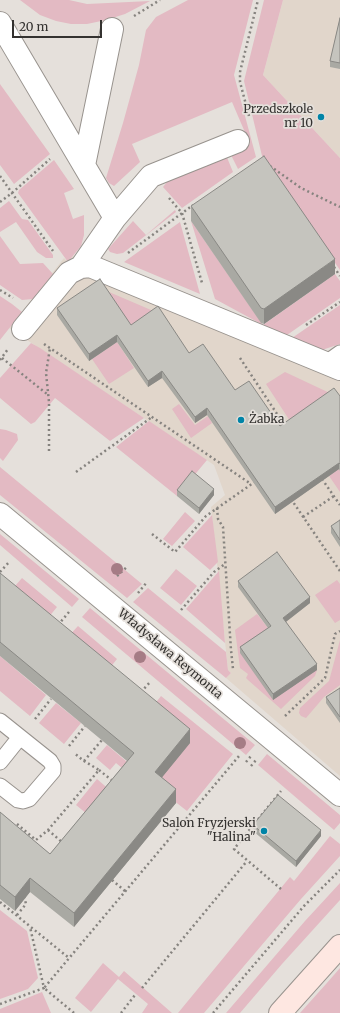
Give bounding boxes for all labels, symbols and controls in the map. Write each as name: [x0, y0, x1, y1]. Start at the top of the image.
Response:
scale bar: [14, 12, 104, 38]
text: 20 m: [19, 19, 48, 34]
place label: Przedszkole nr 10: [243, 103, 313, 131]
marker: Przedszkole nr 10: [316, 112, 326, 122]
place label: Żabka: [249, 413, 284, 427]
marker: Żabka: [236, 415, 246, 425]
street label: Władysława Reymonta: [115, 606, 225, 702]
place label: Salon Fryzjerski "Halina": [162, 817, 256, 845]
marker: Salon Fryzjerski "Halina": [259, 826, 269, 836]

